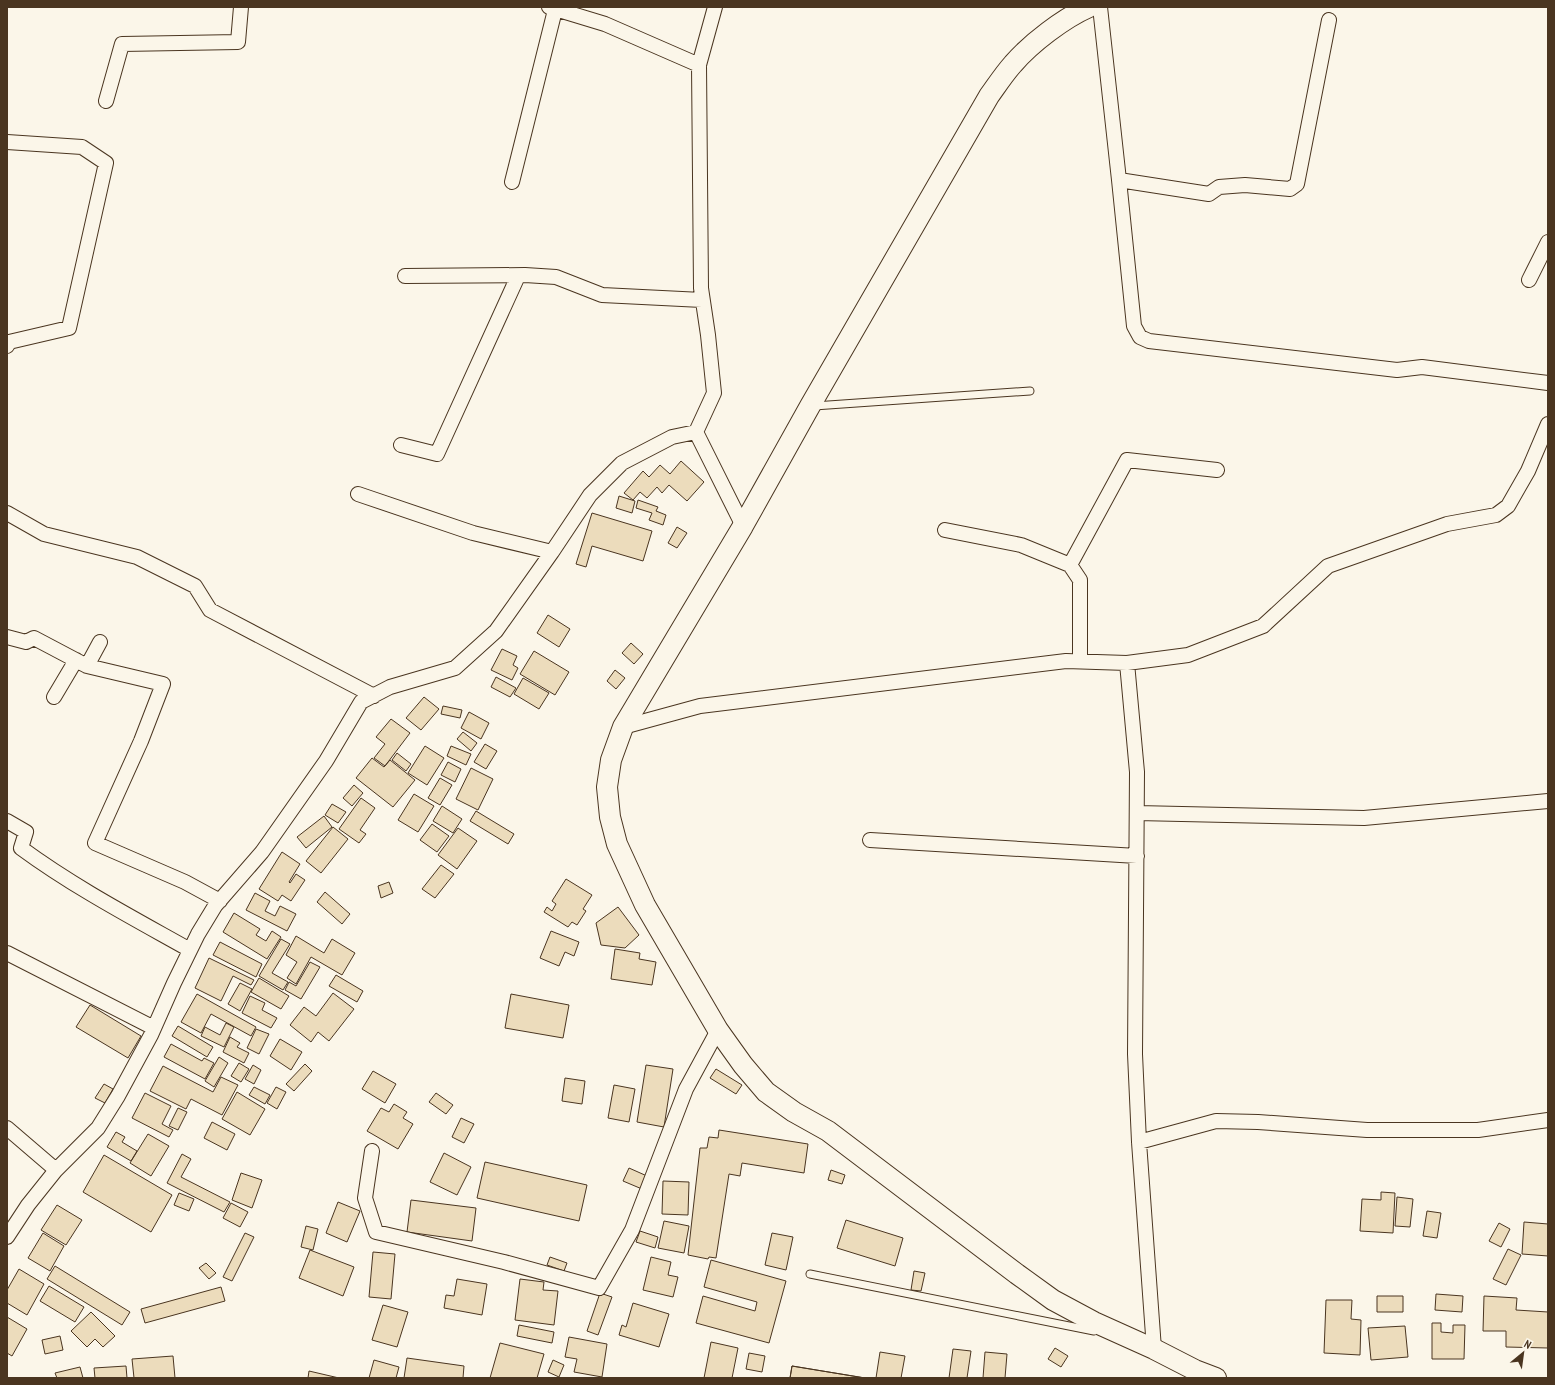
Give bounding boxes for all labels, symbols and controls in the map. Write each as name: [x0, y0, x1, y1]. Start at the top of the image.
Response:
north arrow: [1503, 1333, 1543, 1373]
text: N: [1522, 1337, 1534, 1352]

